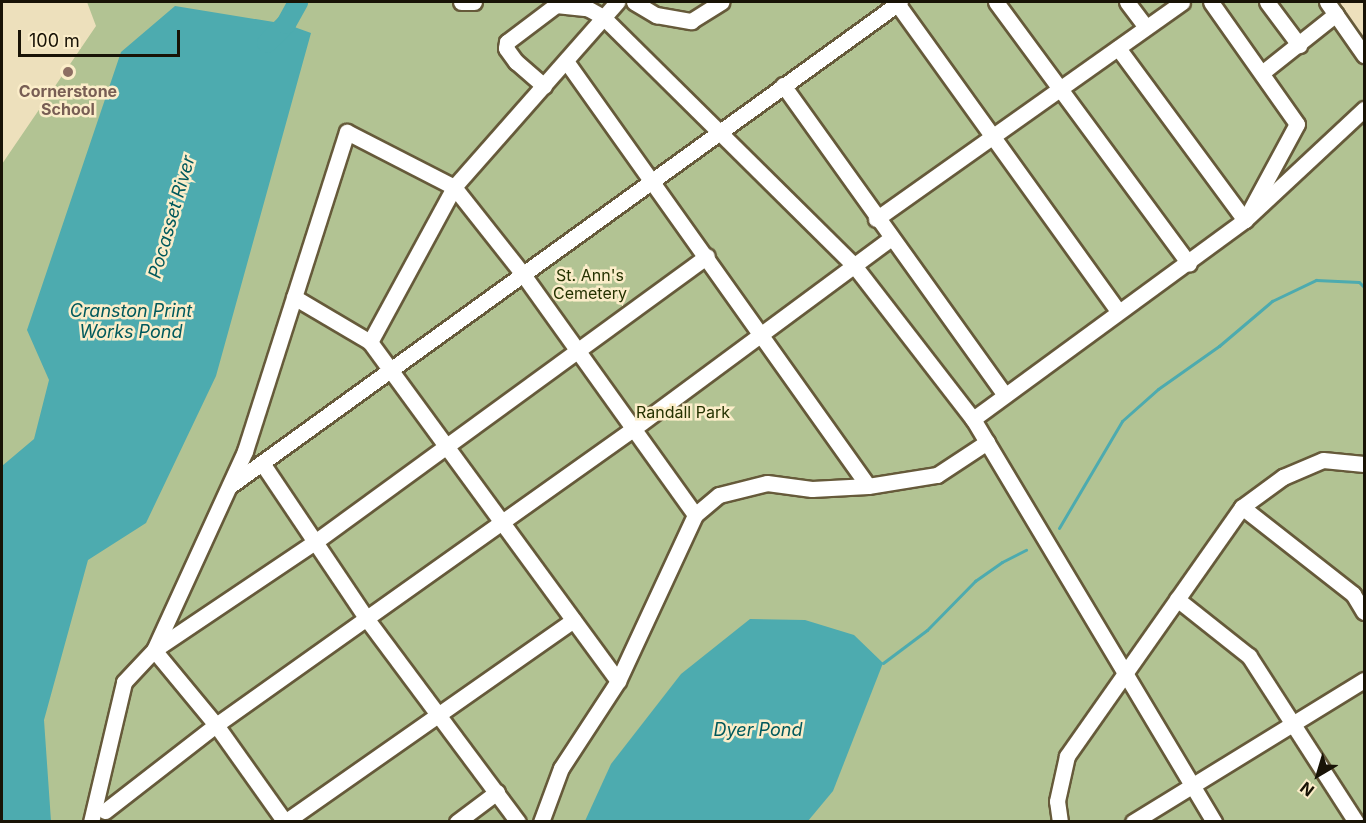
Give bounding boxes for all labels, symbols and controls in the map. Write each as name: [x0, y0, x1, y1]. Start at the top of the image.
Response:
scale bar: [21, 18, 183, 56]
text: 100 m: [29, 30, 80, 51]
marker: Cornerstone School: [61, 65, 75, 79]
place label: Cornerstone School: [19, 81, 117, 119]
water label: Pocasset River: [144, 153, 200, 281]
park label: St. Ann's Cemetery: [553, 265, 627, 303]
water label: Cranston Print Works Pond: [70, 301, 192, 344]
park label: Randall Park: [636, 402, 730, 422]
water label: Dyer Pond: [714, 719, 802, 741]
north arrow: [1288, 745, 1348, 805]
text: N: [1296, 778, 1318, 801]

